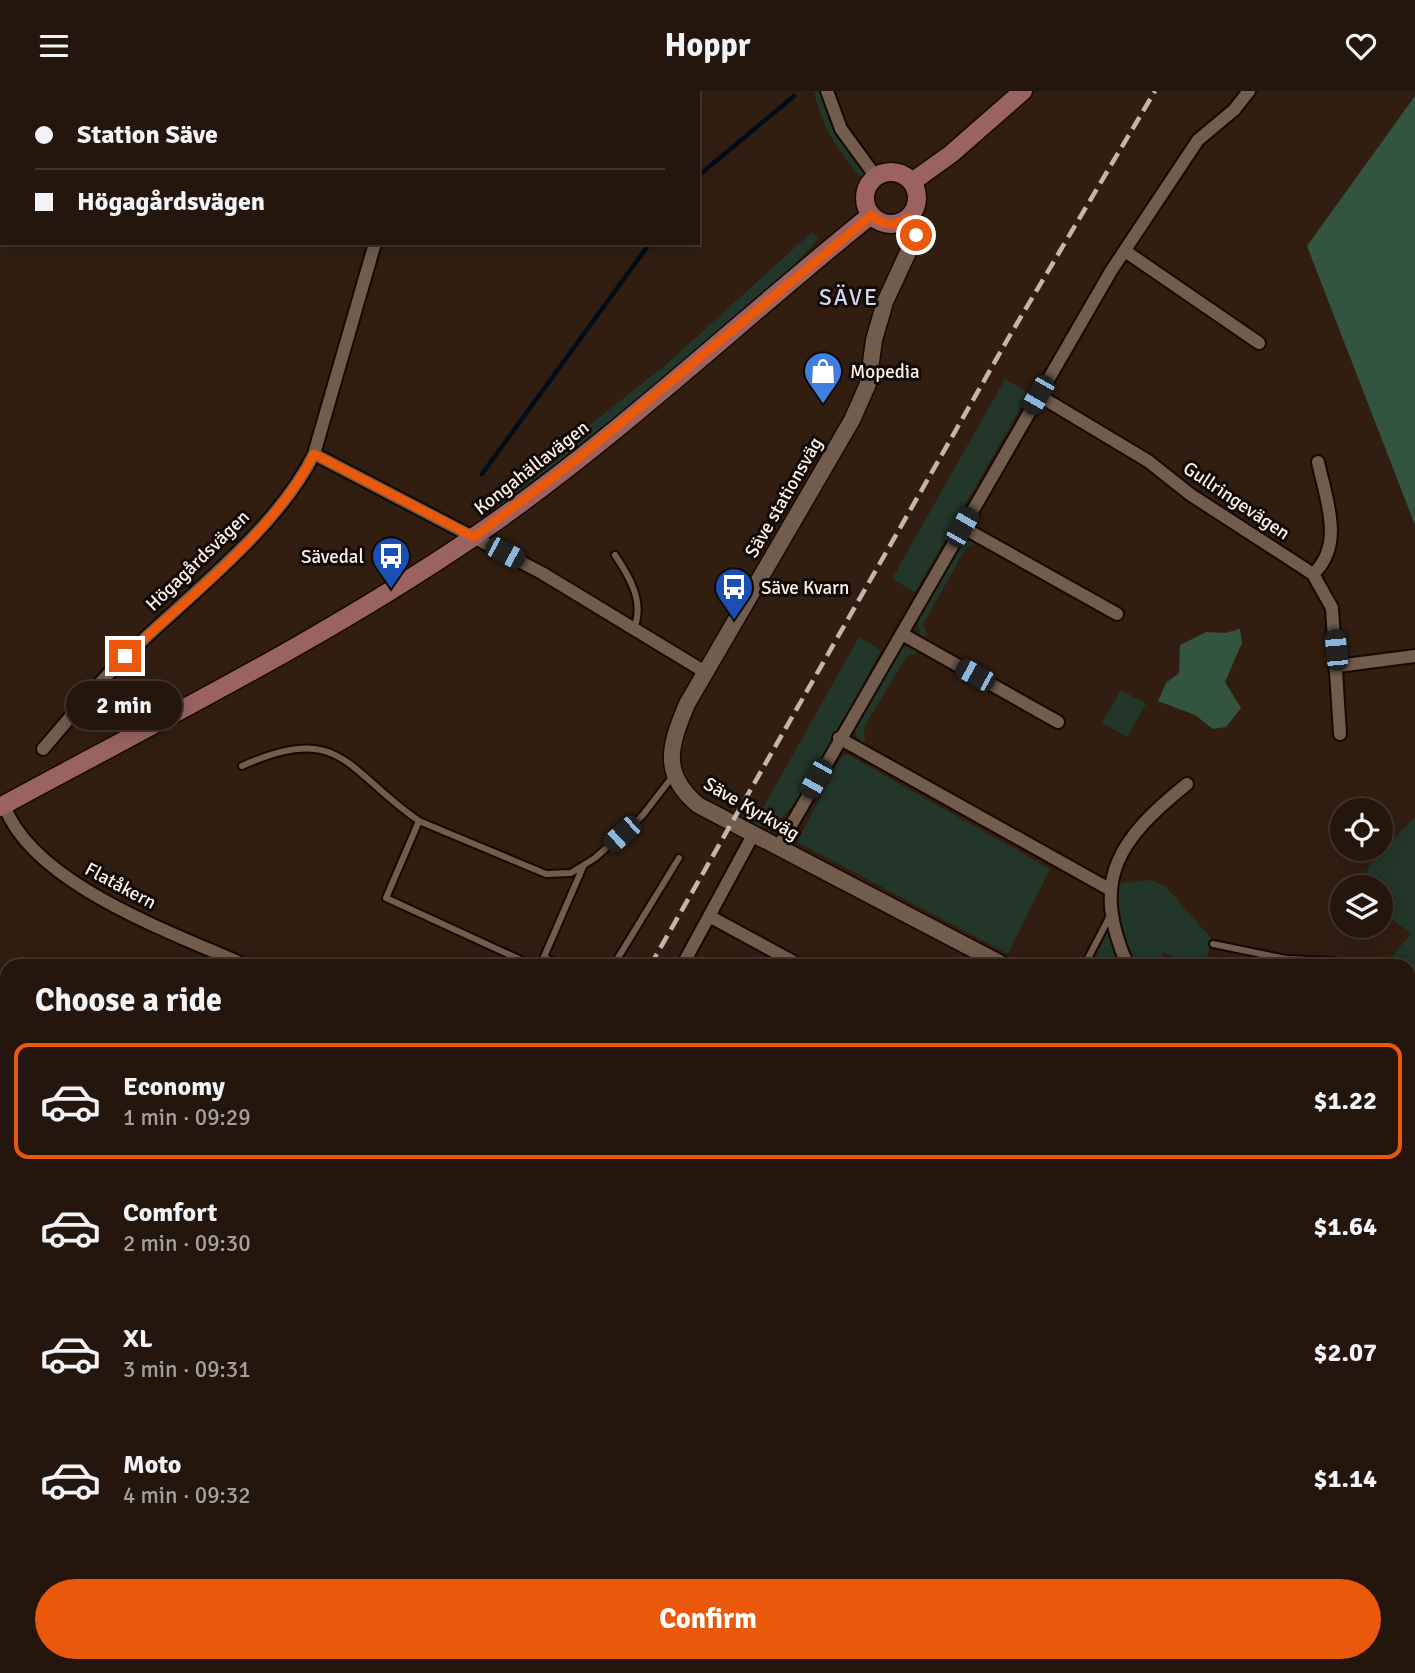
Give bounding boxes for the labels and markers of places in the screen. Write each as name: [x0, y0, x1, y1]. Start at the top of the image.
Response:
shop icon: Mopedia: [802, 350, 844, 405]
place label: Mopedia: [850, 360, 920, 384]
bus stop icon: Sävedal: [370, 535, 412, 590]
place label: Sävedal: [301, 545, 364, 569]
bus stop icon: Säve Kvarn: [713, 566, 755, 621]
place label: Säve Kvarn: [761, 576, 849, 600]

